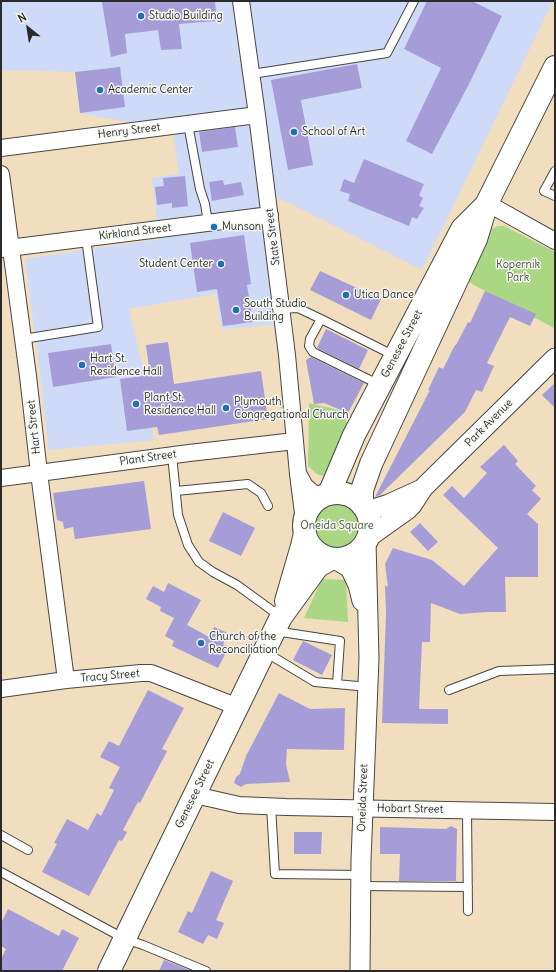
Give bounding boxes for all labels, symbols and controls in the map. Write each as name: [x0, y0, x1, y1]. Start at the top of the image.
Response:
north arrow: [8, 8, 48, 48]
place label: Studio Building: [149, 9, 223, 23]
text: N: [15, 10, 29, 26]
marker: Studio Building: [136, 11, 146, 21]
place label: Academic Center: [108, 83, 193, 97]
marker: Academic Center: [95, 85, 105, 95]
street label: Henry Street: [97, 121, 161, 141]
place label: School of Art: [302, 125, 365, 139]
marker: School of Art: [289, 127, 299, 137]
street label: State Street: [263, 208, 283, 266]
place label: Munson: [222, 220, 261, 234]
street label: Kirkland Street: [98, 221, 172, 243]
marker: Munson: [209, 222, 219, 232]
place label: Student Center: [139, 257, 213, 271]
park label: Kopernik Park: [496, 258, 540, 284]
marker: Student Center: [216, 259, 226, 269]
place label: Utica Dance: [354, 288, 414, 302]
marker: Utica Dance: [341, 290, 351, 300]
place label: South Studio Building: [244, 297, 307, 323]
marker: South Studio Building: [231, 305, 241, 315]
street label: Genesee Street: [379, 308, 425, 380]
place label: Hart St. Residence Hall: [90, 352, 162, 378]
marker: Hart St. Residence Hall: [77, 360, 87, 370]
place label: Plant St. Residence Hall: [144, 391, 216, 417]
place label: Plymouth Congregational Church: [234, 395, 349, 421]
street label: Park Avenue: [462, 396, 516, 450]
street label: Hart Street: [25, 399, 43, 455]
marker: Plant St. Residence Hall: [131, 399, 141, 409]
marker: Plymouth Congregational Church: [221, 403, 231, 413]
street label: Plant Street: [119, 447, 177, 469]
park label: Oneida Square: [300, 519, 374, 533]
place label: Church of the Reconciliation: [209, 630, 278, 656]
marker: Church of the Reconciliation: [196, 638, 206, 648]
street label: Tracy Street: [80, 667, 140, 685]
street label: Genesee Street: [173, 757, 217, 831]
street label: Oneida Street: [355, 764, 371, 832]
street label: Hobart Street: [377, 802, 443, 816]

